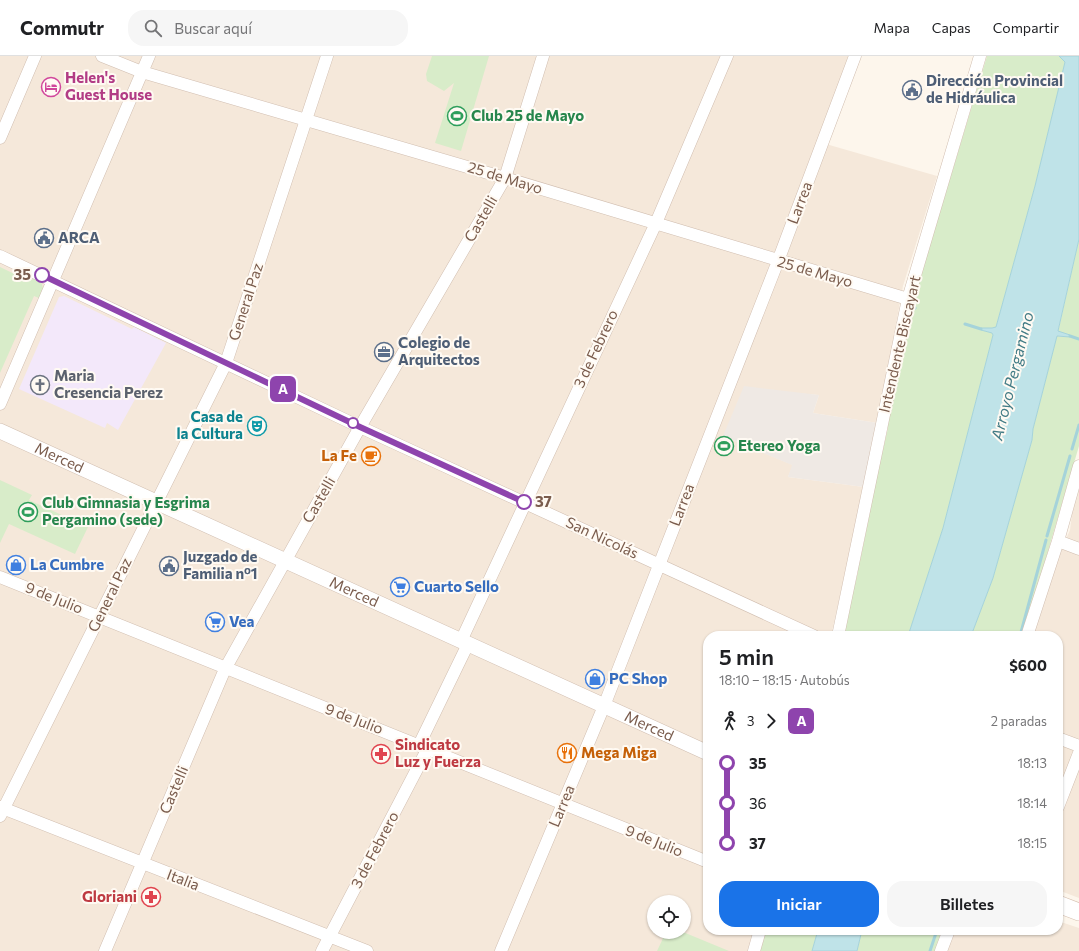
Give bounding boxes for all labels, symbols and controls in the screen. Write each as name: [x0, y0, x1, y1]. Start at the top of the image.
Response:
search box: [128, 10, 408, 46]
text: Commutr: [20, 16, 104, 39]
icon: search: [142, 17, 164, 39]
text: Buscar aquí: [174, 19, 252, 37]
text: Mapa: [874, 19, 910, 36]
text: Capas: [932, 19, 971, 36]
text: Compartir: [993, 19, 1059, 36]
place label: Helen's Guest House: [65, 68, 152, 103]
place label: Dirección Provincial de Hidráulica: [926, 71, 1063, 106]
hotel icon: Helen's Guest House: [40, 76, 62, 98]
public building icon: Dirección Provincial de Hidráulica: [901, 79, 923, 101]
sports icon: Club 25 de Mayo: [446, 105, 468, 127]
place label: Club 25 de Mayo: [471, 106, 584, 124]
street label: 25 de Mayo: [466, 157, 545, 197]
street label: Larrea: [783, 179, 815, 226]
street label: Castelli: [460, 192, 501, 245]
public building icon: ARCA: [33, 227, 55, 249]
place label: ARCA: [58, 228, 100, 246]
street label: 25 de Mayo: [775, 252, 855, 290]
street label: General Paz: [224, 261, 266, 343]
place label: 35: [14, 265, 31, 283]
marker: 35: [34, 267, 50, 283]
street label: Intendente Biscayart: [874, 273, 924, 414]
street label: 3 de Febrero: [569, 307, 621, 391]
water label: Arroyo Pergamino: [986, 310, 1037, 443]
place label: Colegio de Arquitectos: [398, 333, 480, 368]
office icon: Colegio de Arquitectos: [373, 341, 395, 363]
place label: Maria Cresencia Perez: [54, 366, 163, 401]
church icon: Maria Cresencia Perez: [29, 374, 51, 396]
line badge: A: [270, 376, 296, 402]
text: A: [278, 380, 288, 397]
place label: Casa de la Cultura: [176, 407, 243, 442]
theatre icon: Casa de la Cultura: [246, 415, 268, 437]
unlabelled marker: [347, 417, 359, 429]
sports icon: Etereo Yoga: [713, 435, 735, 457]
place label: Etereo Yoga: [738, 436, 821, 454]
street label: Merced: [32, 438, 87, 476]
cafe icon: La Fe: [360, 445, 382, 467]
place label: La Fe: [321, 446, 357, 464]
street label: Castelli: [298, 473, 339, 526]
street label: Larrea: [665, 481, 697, 528]
place label: 37: [535, 492, 552, 510]
place label: Club Gimnasia y Esgrima Pergamino (sede): [42, 493, 210, 528]
marker: 37: [516, 494, 532, 510]
sports icon: Club Gimnasia y Esgrima Pergamino (sede): [17, 501, 39, 523]
street label: San Nicolás: [563, 512, 642, 562]
place label: Juzgado de Familia nº1: [183, 547, 258, 582]
shop icon: La Cumbre: [5, 554, 27, 576]
street label: General Paz: [83, 554, 135, 635]
place label: La Cumbre: [30, 555, 104, 573]
public building icon: Juzgado de Familia nº1: [158, 555, 180, 577]
street label: Merced: [327, 572, 382, 610]
supermarket icon: Cuarto Sello: [389, 576, 411, 598]
street label: 9 de Julio: [23, 577, 86, 617]
place label: Cuarto Sello: [414, 577, 499, 595]
supermarket icon: Vea: [204, 611, 226, 633]
place label: Vea: [229, 612, 254, 630]
text: 5 min: [719, 643, 774, 670]
text: $600: [1009, 656, 1047, 674]
shop icon: PC Shop: [584, 668, 606, 690]
place label: PC Shop: [609, 669, 667, 687]
text: 18:10 – 18:15 · Autobús: [719, 672, 850, 688]
street label: 9 de Julio: [323, 699, 386, 737]
street label: Merced: [622, 706, 677, 744]
icon: walk: [719, 710, 741, 732]
icon: forward: [760, 710, 782, 732]
text: A: [796, 712, 806, 729]
text: 3: [747, 713, 754, 729]
text: 2 paradas: [991, 713, 1047, 729]
place label: Sindicato Luz y Fuerza: [395, 735, 481, 770]
restaurant icon: Mega Miga: [556, 742, 578, 764]
pharmacy icon: Sindicato Luz y Fuerza: [370, 743, 392, 765]
place label: Mega Miga: [581, 743, 657, 761]
text: 35: [749, 754, 766, 772]
text: 18:13: [1018, 755, 1047, 771]
street label: Castelli: [155, 763, 191, 816]
street label: Larrea: [544, 782, 578, 829]
text: 36: [749, 794, 767, 812]
text: 18:14: [1017, 795, 1047, 811]
street label: 3 de Febrero: [346, 808, 402, 891]
street label: 9 de Julio: [623, 820, 686, 860]
text: 37: [749, 834, 766, 852]
text: 18:15: [1017, 835, 1047, 851]
street label: Italia: [164, 865, 202, 894]
button: Iniciar: [719, 881, 879, 927]
button: Billetes: [887, 881, 1047, 927]
pharmacy icon: Gloriani: [140, 886, 162, 908]
place label: Gloriani: [82, 887, 137, 905]
map controls: [647, 895, 691, 939]
button: locate: [647, 895, 691, 939]

